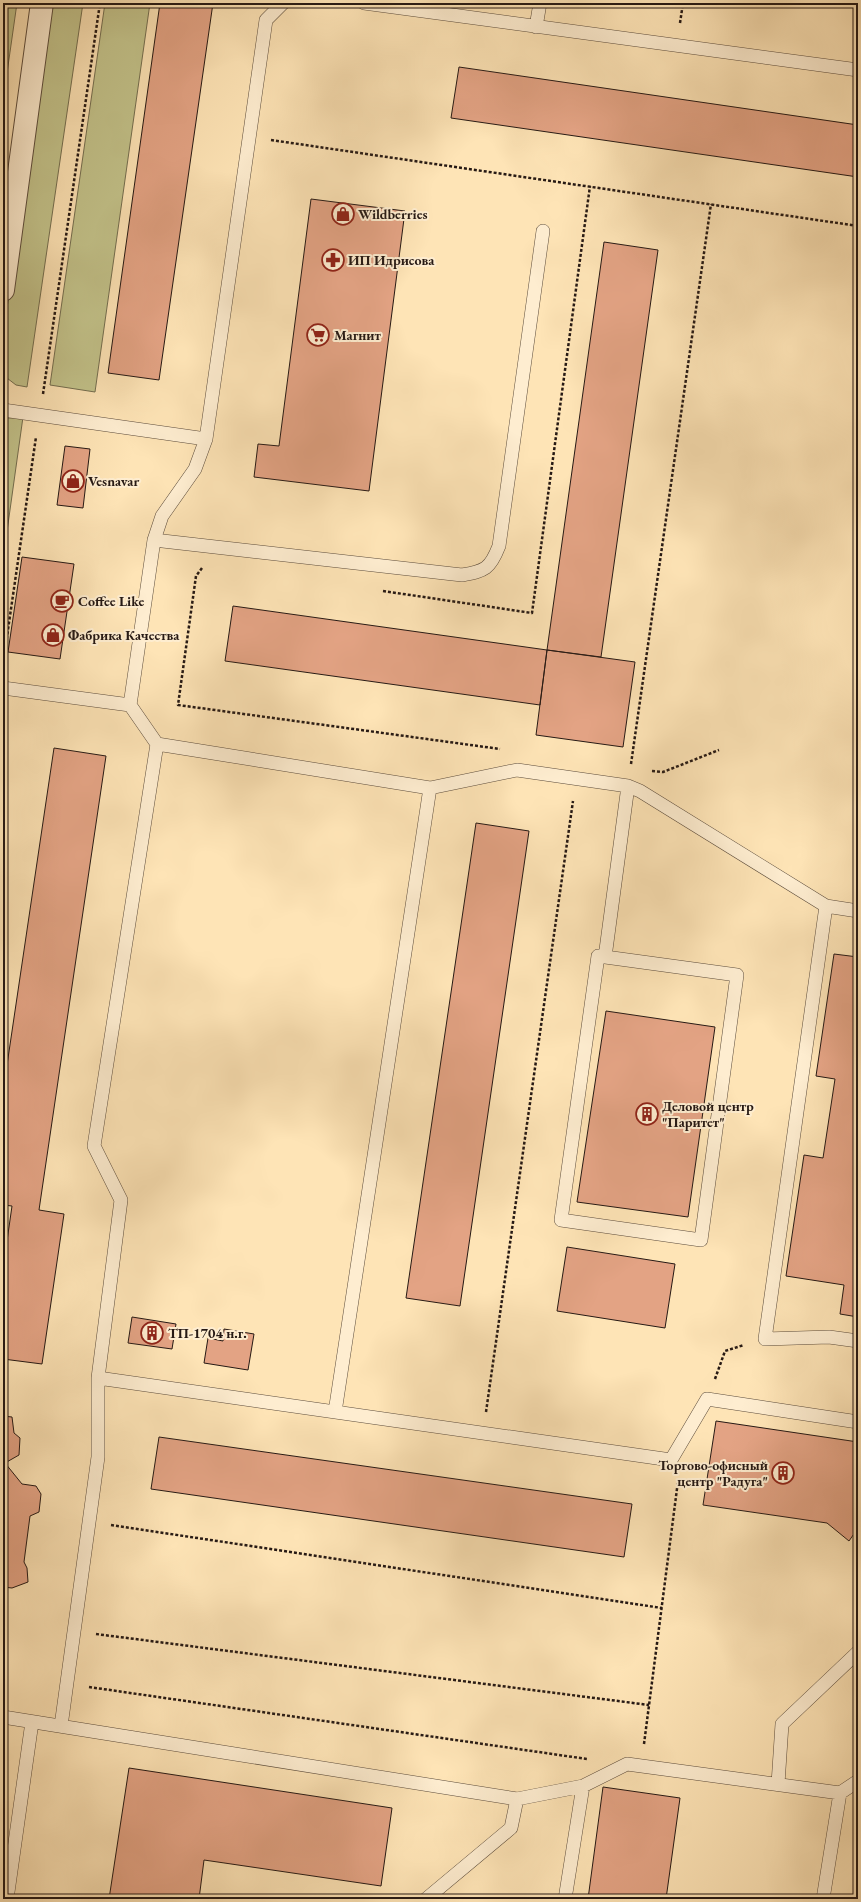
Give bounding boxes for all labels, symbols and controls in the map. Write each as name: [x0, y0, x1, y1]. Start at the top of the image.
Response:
shop icon: Wildberries: [330, 201, 356, 227]
place label: Wildberries: [358, 205, 428, 223]
pharmacy icon: ИП Идрисова: [320, 247, 346, 273]
place label: ИП Идрисова: [348, 251, 435, 269]
supermarket icon: Магнит: [305, 322, 331, 348]
place label: Магнит: [334, 326, 382, 344]
shop icon: Vesnavar: [60, 468, 86, 494]
place label: Vesnavar: [88, 472, 139, 490]
cafe icon: Coffee Like: [49, 588, 75, 614]
place label: Coffee Like: [78, 592, 145, 610]
shop icon: Фабрика Качества: [40, 622, 66, 648]
place label: Фабрика Качества: [68, 626, 180, 644]
place label: Деловой центр "Паритет": [662, 1097, 754, 1131]
building icon: Деловой центр "Паритет": [634, 1101, 660, 1127]
building icon: ТП-1704 н.г.: [139, 1320, 165, 1346]
place label: ТП-1704 н.г.: [168, 1324, 247, 1342]
place label: Торгово-офисный центр "Радуга": [658, 1456, 768, 1490]
building icon: Торгово-офисный центр "Радуга": [770, 1460, 796, 1486]

